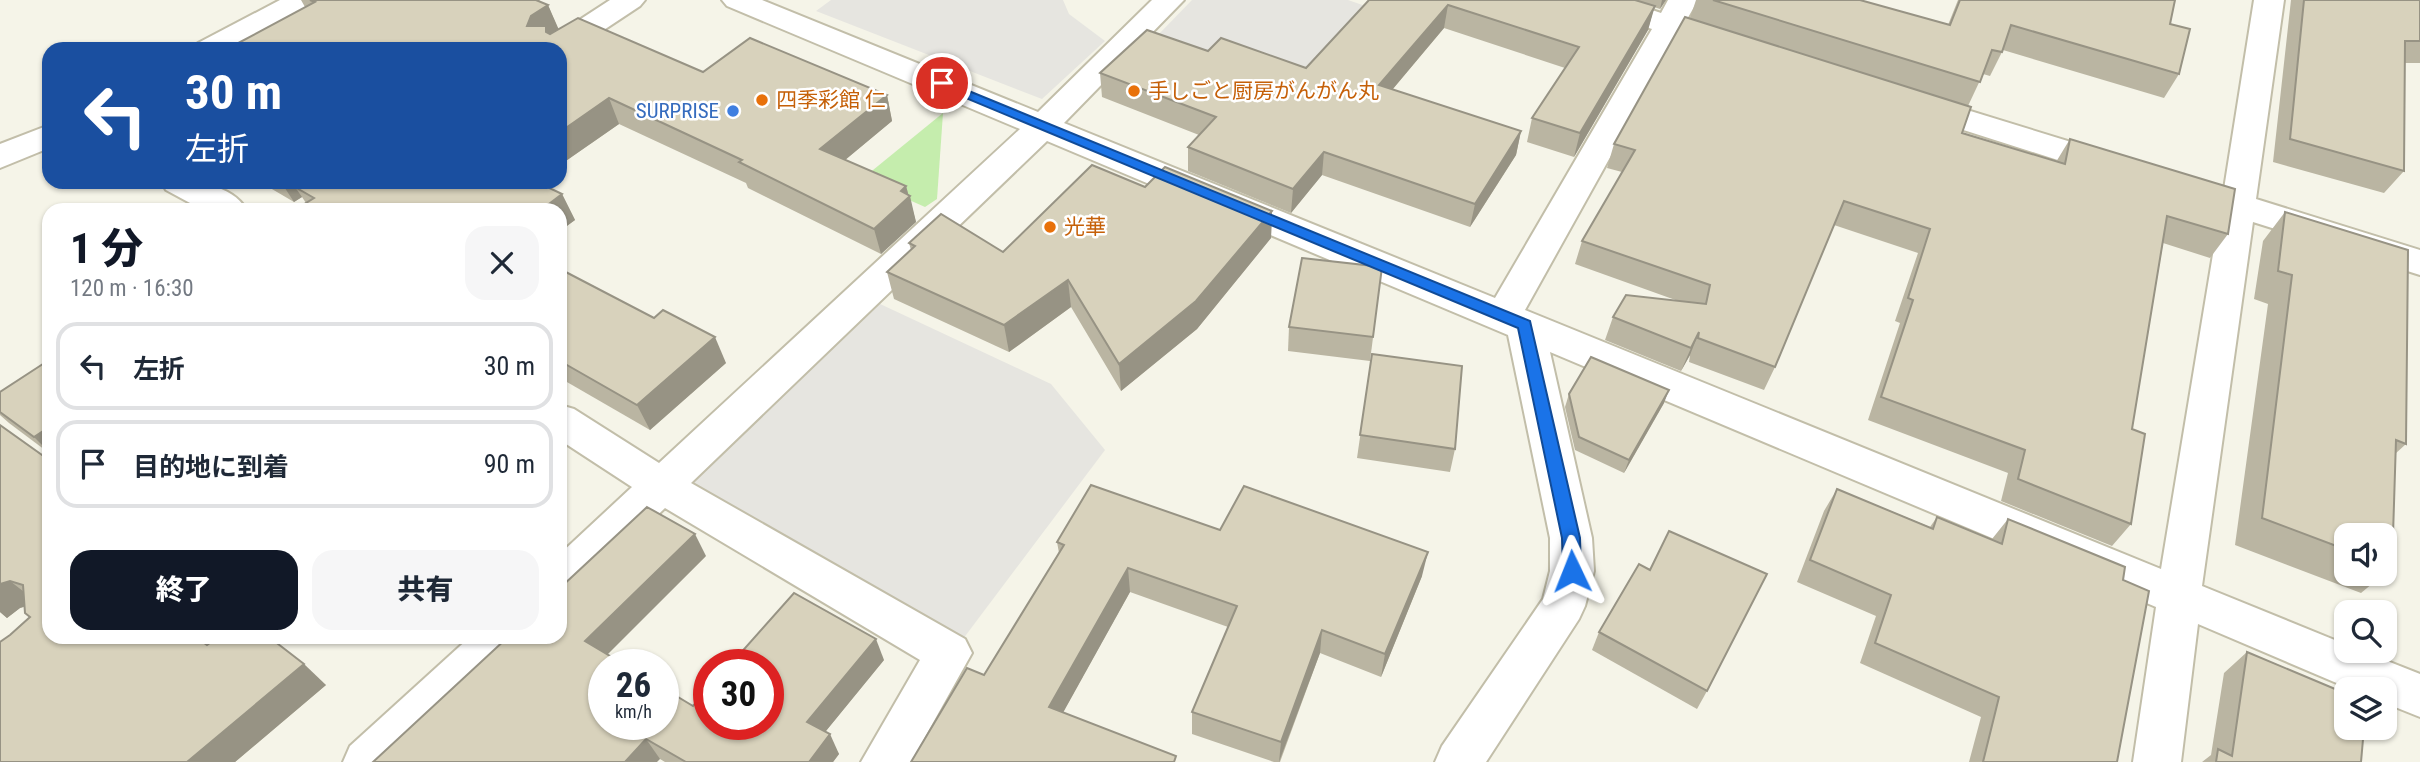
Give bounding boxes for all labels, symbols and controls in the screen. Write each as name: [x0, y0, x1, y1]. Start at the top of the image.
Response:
pin: [912, 53, 972, 113]
text: 30 m: [185, 64, 282, 121]
icon: arrive: [923, 64, 961, 102]
icon: left: [70, 70, 161, 161]
place label: 手しごと厨房がんがん丸: [1148, 79, 1379, 103]
marker: 手しごと厨房がんがん丸: [1126, 83, 1142, 99]
place label: 四季彩館 仁: [776, 88, 886, 112]
marker: 四季彩館 仁: [754, 92, 770, 108]
place label: SURPRISE: [636, 99, 719, 123]
marker: SURPRISE: [725, 103, 741, 119]
text: 左折: [185, 130, 249, 168]
place label: 光華: [1064, 215, 1106, 239]
marker: 光華: [1042, 219, 1058, 235]
text: 1 分: [70, 224, 143, 273]
button: close: [465, 226, 539, 300]
text: 120 m · 16:30: [70, 275, 194, 302]
icon: left: [74, 347, 112, 385]
text: 30 m: [484, 351, 535, 381]
text: 左折: [133, 354, 185, 384]
icon: arrive: [74, 445, 112, 483]
text: 90 m: [484, 449, 535, 479]
text: 目的地に到着: [133, 452, 289, 482]
map controls: [2334, 523, 2397, 740]
button: sound: [2334, 523, 2397, 586]
position arrow: [1535, 534, 1609, 608]
button: 終了: [70, 550, 298, 630]
button: 共有: [312, 550, 539, 630]
button: search: [2334, 600, 2397, 663]
speed limit sign: 30: [693, 649, 784, 740]
text: 26: [616, 665, 651, 706]
button: layers: [2334, 677, 2397, 740]
text: km/h: [615, 701, 652, 722]

